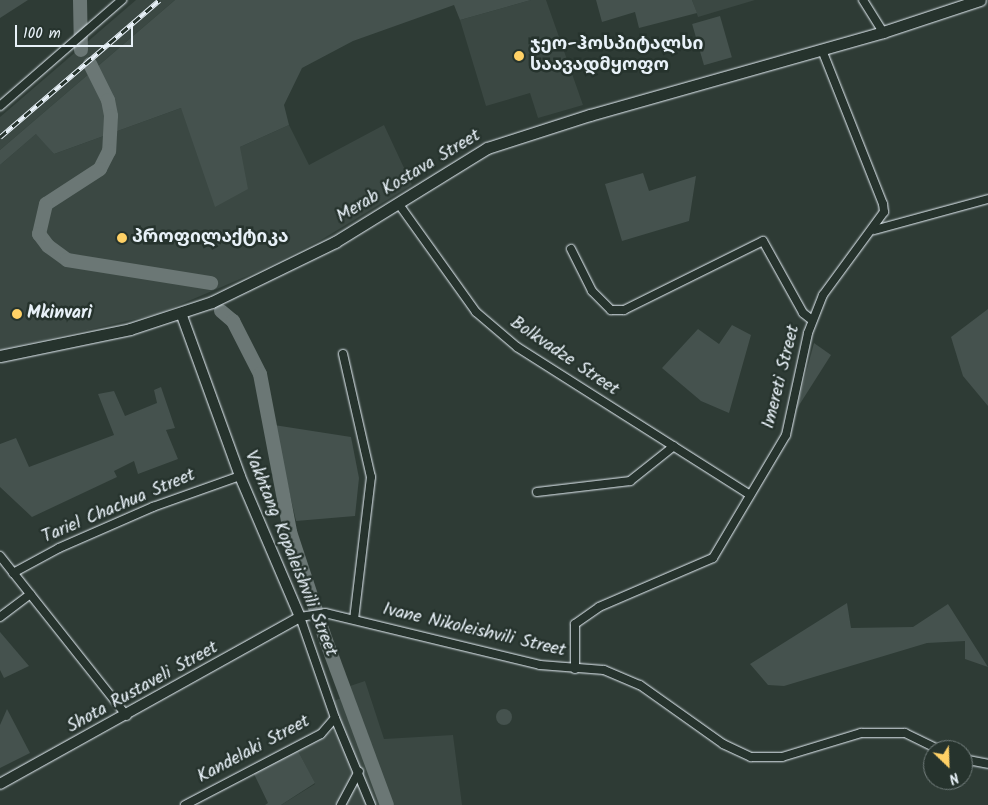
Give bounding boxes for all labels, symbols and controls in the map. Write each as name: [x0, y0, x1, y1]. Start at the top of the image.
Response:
scale bar: [18, 15, 135, 47]
text: 100 m: [23, 22, 61, 46]
place label: ჯეო-ჰოსპიტალსი საავადმყოფო: [530, 35, 703, 78]
marker: ჯეო-ჰოსპიტალსი საავადმყოფო: [512, 49, 526, 63]
street label: Merab Kostava Street: [333, 125, 485, 229]
place label: პროფილაქტიკა: [132, 227, 289, 249]
marker: პროფილაქტიკა: [116, 232, 128, 244]
place label: Mkinvari: [27, 303, 92, 325]
marker: Mkinvari: [11, 308, 23, 320]
street label: Bolkvadze Street: [506, 313, 622, 401]
street label: Imereti Street: [759, 323, 805, 431]
street label: Vakhtang Kopaleishvili Street: [239, 448, 341, 660]
street label: Tariel Chachua Street: [39, 465, 199, 549]
street label: Ivane Nikoleishvili Street: [380, 599, 568, 663]
street label: Shota Rustaveli Street: [64, 637, 222, 739]
street label: Kandelaki Street: [194, 711, 314, 789]
north arrow: [923, 740, 973, 790]
text: N: [945, 766, 962, 790]

